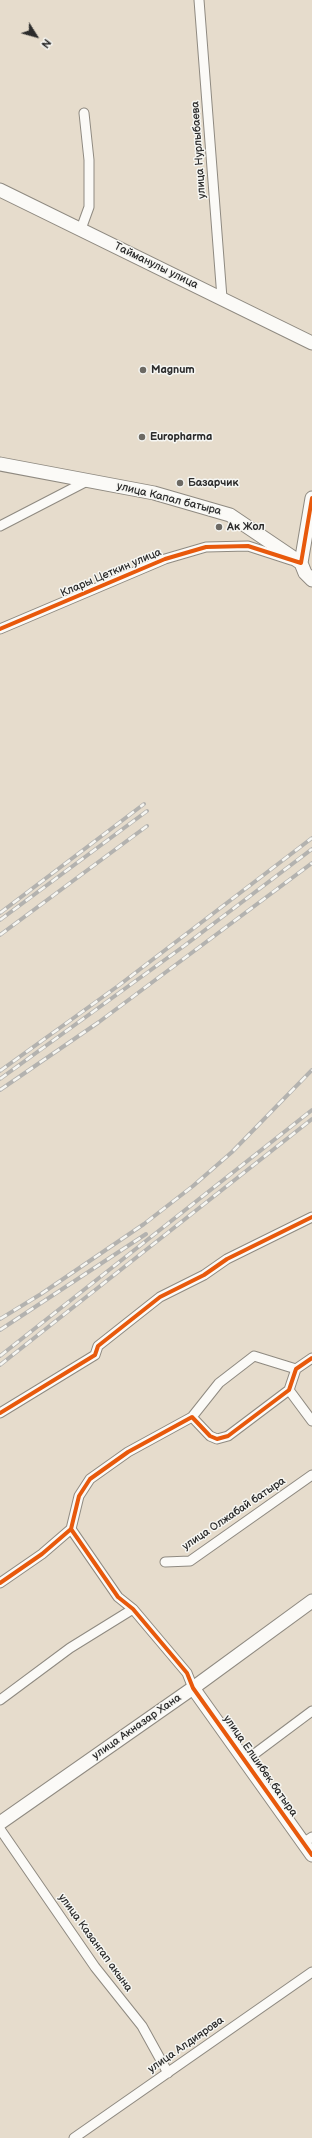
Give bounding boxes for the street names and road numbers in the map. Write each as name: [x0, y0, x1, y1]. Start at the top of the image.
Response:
street label: улица Нурлыбаева: [189, 101, 209, 199]
street label: Тайманулы улица: [112, 240, 200, 292]
street label: улица Капал батыра: [115, 480, 223, 518]
street label: Клары Цеткин улица: [59, 546, 163, 600]
street label: улица Олжабай батыра: [180, 1475, 288, 1553]
street label: улица Акназар Хана: [90, 1691, 184, 1763]
street label: улица Елшибек батыра: [220, 1713, 300, 1819]
street label: улица Казангап акына: [55, 1891, 135, 1995]
street label: улица Алдиярова: [146, 2014, 226, 2076]

